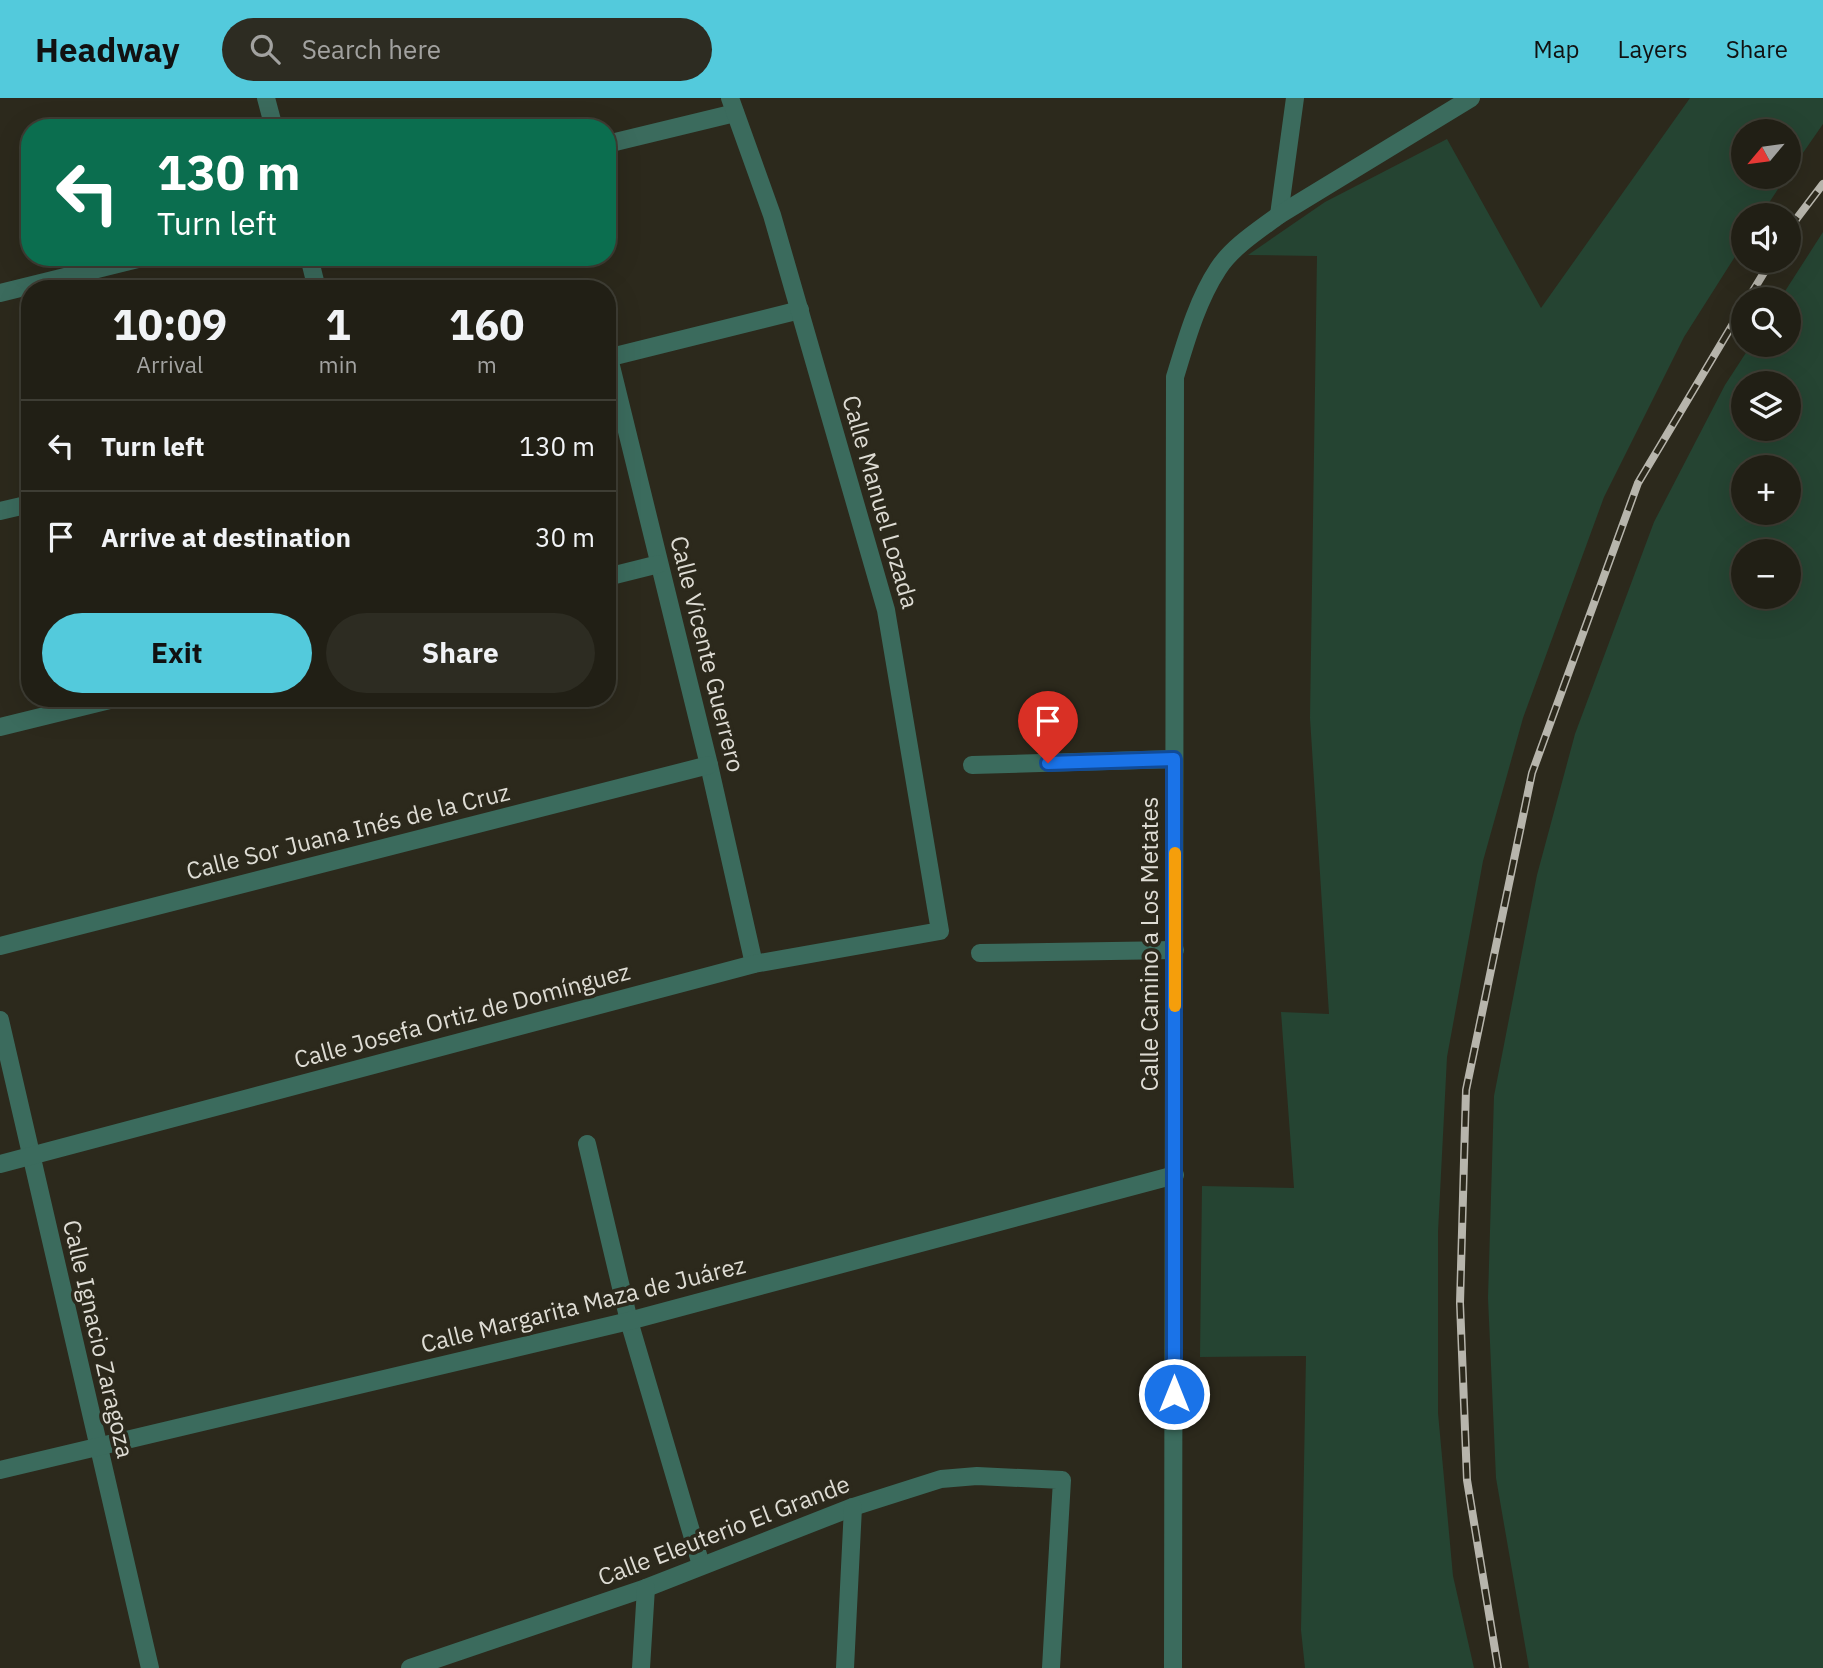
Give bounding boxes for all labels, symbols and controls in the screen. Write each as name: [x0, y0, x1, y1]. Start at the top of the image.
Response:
search box: [222, 18, 712, 81]
text: Headway: [35, 28, 180, 71]
icon: search: [246, 30, 284, 68]
text: Search here: [302, 32, 441, 66]
text: Map: [1533, 33, 1580, 65]
text: Layers: [1618, 33, 1688, 65]
text: Share: [1726, 33, 1788, 65]
north arrow: [1731, 119, 1801, 189]
map controls: [1731, 119, 1801, 609]
text: 130 m: [157, 140, 301, 203]
icon: left: [42, 147, 133, 238]
text: Turn left: [157, 202, 277, 244]
button: sound: [1731, 203, 1801, 273]
button: search: [1731, 287, 1801, 357]
text: 10:09: [112, 297, 227, 352]
text: 1: [325, 297, 351, 352]
text: 160: [449, 297, 525, 352]
text: Arrival: [136, 349, 203, 379]
text: min: [319, 349, 357, 379]
text: m: [477, 349, 497, 379]
button: layers: [1731, 371, 1801, 441]
street label: Calle Manuel Lozada: [835, 391, 927, 612]
icon: left: [42, 427, 80, 465]
text: Turn left: [101, 429, 204, 463]
text: 130 m: [519, 429, 595, 463]
button: +: [1731, 455, 1801, 525]
icon: arrive: [42, 518, 80, 556]
text: Arrive at destination: [101, 520, 351, 554]
text: 30 m: [535, 520, 595, 554]
street label: Calle Vicente Guerrero: [663, 532, 753, 775]
button: −: [1731, 539, 1801, 609]
button: Exit: [42, 613, 312, 693]
button: Share: [326, 613, 595, 693]
pin: [1018, 691, 1078, 763]
icon: arrive: [1029, 702, 1067, 740]
street label: Calle Sor Juana Inés de la Cruz: [183, 775, 513, 887]
street label: Calle Camino a Los Metates: [1133, 796, 1165, 1092]
street label: Calle Josefa Ortiz de Domínguez: [290, 955, 633, 1075]
street label: Calle Ignacio Zaragoza: [56, 1217, 142, 1461]
street label: Calle Margarita Maza de Juárez: [417, 1248, 748, 1360]
position arrow: [1137, 1357, 1211, 1431]
street label: Calle Eleuterio El Grande: [593, 1467, 854, 1593]

